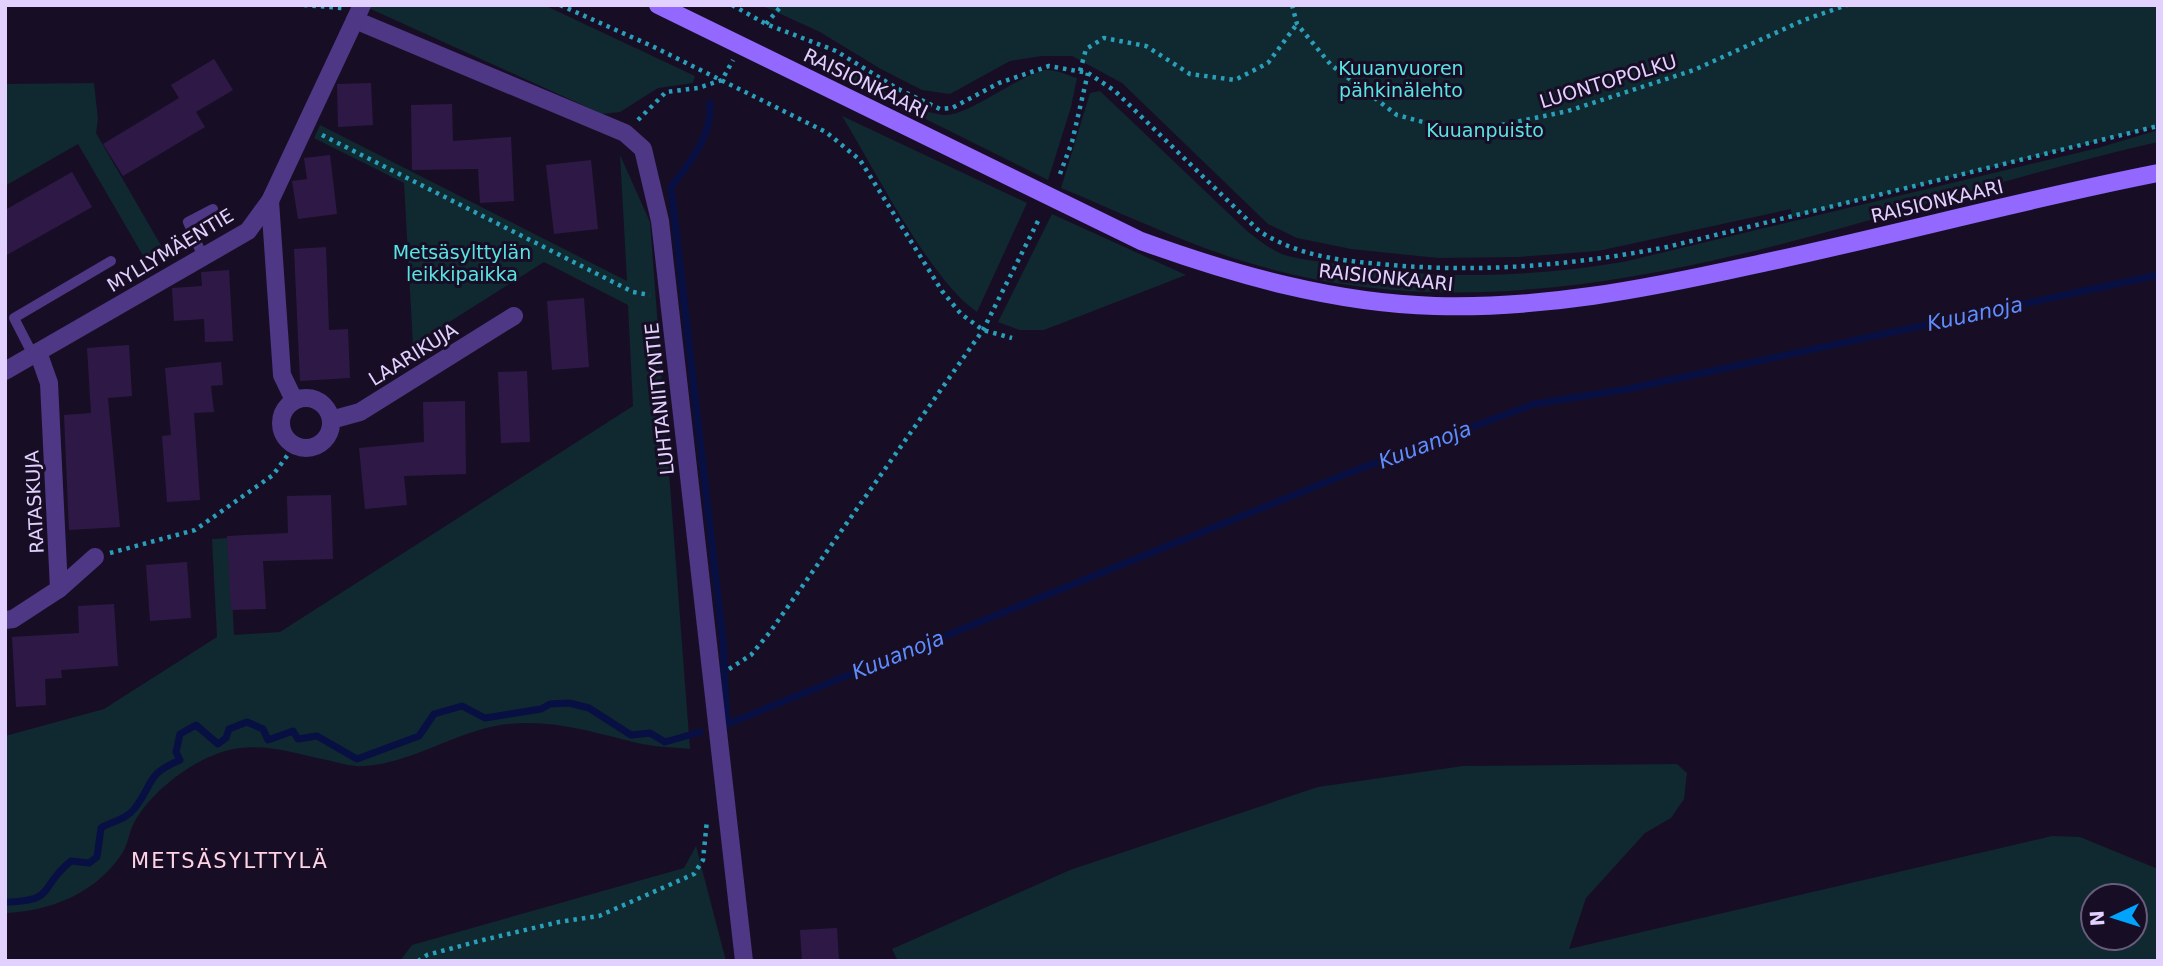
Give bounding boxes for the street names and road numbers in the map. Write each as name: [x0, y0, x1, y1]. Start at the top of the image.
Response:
street label: RAISIONKAARI: [800, 43, 932, 123]
street label: LUONTOPOLKU: [1537, 50, 1679, 112]
street label: RAISIONKAARI: [1869, 175, 2005, 227]
street label: MYLLYMÄENTIE: [103, 204, 237, 296]
street label: RAISIONKAARI: [1318, 259, 1454, 295]
street label: LAARIKUJA: [365, 318, 461, 390]
street label: LUHTANIITYNTIE: [640, 322, 678, 476]
street label: RATASKUJA: [20, 450, 48, 554]

